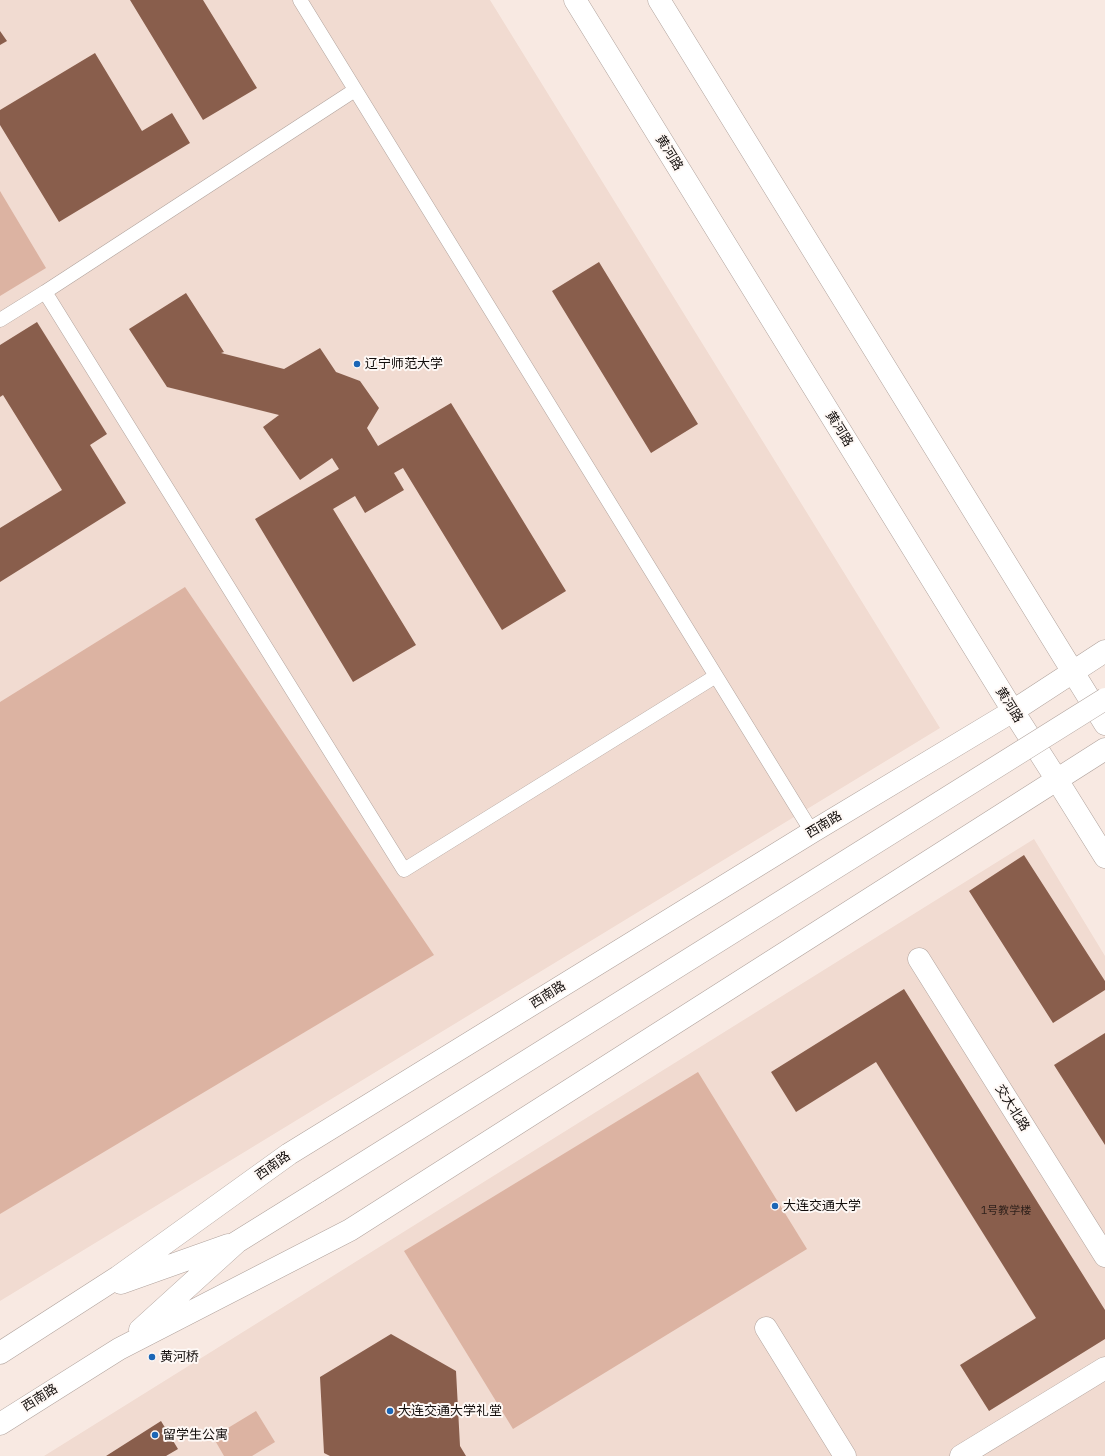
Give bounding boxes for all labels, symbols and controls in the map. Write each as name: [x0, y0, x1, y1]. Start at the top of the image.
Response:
street label: 黄河路: [652, 132, 686, 174]
place label: 辽宁师范大学: [365, 356, 443, 372]
marker: 辽宁师范大学: [352, 359, 362, 369]
street label: 黄河路: [822, 408, 856, 450]
street label: 黄河路: [992, 684, 1026, 726]
street label: 西南路: [803, 808, 845, 842]
street label: 西南路: [527, 978, 569, 1012]
street label: 交大北路: [992, 1082, 1032, 1134]
street label: 西南路: [253, 1148, 293, 1184]
place label: 大连交通大学: [783, 1198, 861, 1214]
marker: 大连交通大学: [770, 1201, 780, 1211]
house number: 1号教学楼: [981, 1204, 1031, 1218]
place label: 黄河桥: [160, 1349, 199, 1365]
marker: 黄河桥: [147, 1352, 157, 1362]
street label: 西南路: [19, 1381, 61, 1415]
place label: 大连交通大学礼堂: [398, 1403, 502, 1419]
marker: 大连交通大学礼堂: [385, 1406, 395, 1416]
place label: 留学生公寓: [163, 1427, 228, 1443]
marker: 留学生公寓: [150, 1430, 160, 1440]

